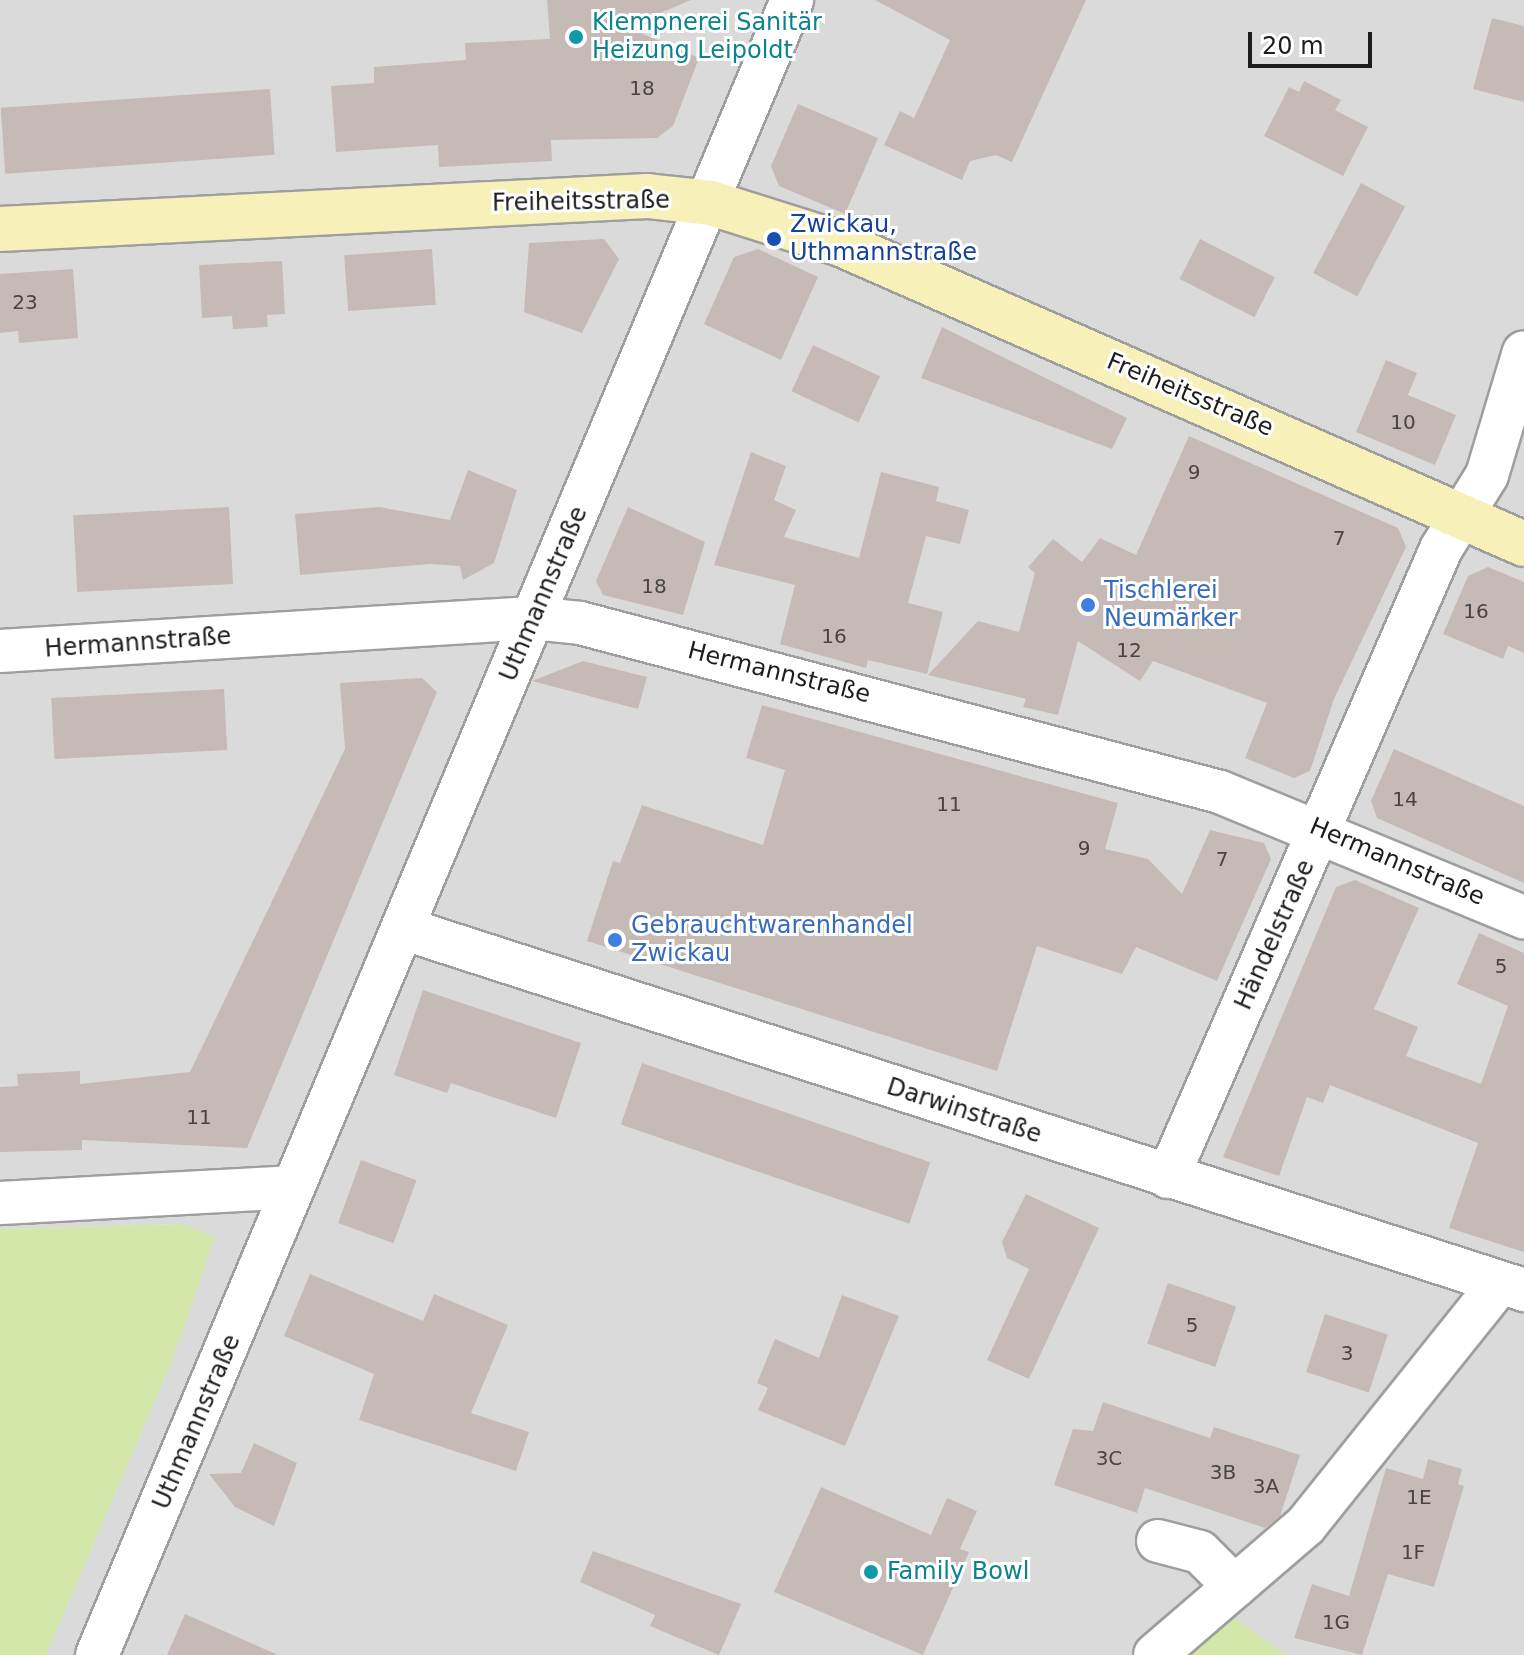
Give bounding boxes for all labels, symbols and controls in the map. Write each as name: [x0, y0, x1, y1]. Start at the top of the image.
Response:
place label: Klempnerei Sanitär Heizung Leipoldt: [592, 9, 822, 65]
scale bar: [1252, 16, 1376, 66]
marker: Klempnerei Sanitär Heizung Leipoldt: [567, 28, 585, 46]
text: 20 m: [1262, 32, 1324, 60]
house number: 18: [629, 76, 655, 100]
street label: Freiheitsstraße: [492, 186, 670, 218]
place label: Zwickau, Uthmannstraße: [790, 211, 977, 267]
marker: Zwickau, Uthmannstraße: [765, 230, 783, 248]
house number: 23: [12, 290, 38, 314]
street label: Freiheitsstraße: [1103, 347, 1277, 443]
house number: 10: [1390, 410, 1416, 434]
house number: 9: [1188, 460, 1200, 484]
street label: Uthmannstraße: [494, 502, 594, 686]
house number: 7: [1333, 526, 1345, 550]
house number: 18: [641, 574, 667, 598]
place label: Tischlerei Neumärker: [1104, 577, 1238, 633]
marker: Tischlerei Neumärker: [1079, 596, 1097, 614]
house number: 16: [1463, 599, 1489, 623]
street label: Hermannstraße: [44, 622, 232, 664]
house number: 16: [821, 624, 847, 648]
street label: Hermannstraße: [685, 636, 873, 710]
house number: 12: [1116, 638, 1142, 662]
house number: 14: [1392, 787, 1418, 811]
house number: 11: [936, 792, 962, 816]
street label: Hermannstraße: [1305, 812, 1489, 912]
house number: 9: [1078, 836, 1090, 860]
house number: 7: [1216, 847, 1228, 871]
street label: Händelstraße: [1229, 856, 1321, 1014]
place label: Gebrauchtwarenhandel Zwickau: [631, 912, 913, 968]
marker: Gebrauchtwarenhandel Zwickau: [606, 931, 624, 949]
house number: 5: [1495, 954, 1507, 978]
street label: Darwinstraße: [883, 1072, 1045, 1150]
house number: 11: [186, 1105, 212, 1129]
house number: 5: [1186, 1313, 1198, 1337]
street label: Uthmannstraße: [147, 1330, 247, 1514]
house number: 3: [1341, 1341, 1353, 1365]
house number: 3C: [1096, 1446, 1122, 1470]
house number: 3B: [1210, 1460, 1236, 1484]
house number: 3A: [1253, 1474, 1279, 1498]
house number: 1E: [1406, 1485, 1432, 1509]
house number: 1F: [1401, 1540, 1425, 1564]
place label: Family Bowl: [887, 1558, 1029, 1586]
marker: Family Bowl: [862, 1563, 880, 1581]
house number: 1G: [1322, 1610, 1350, 1634]

